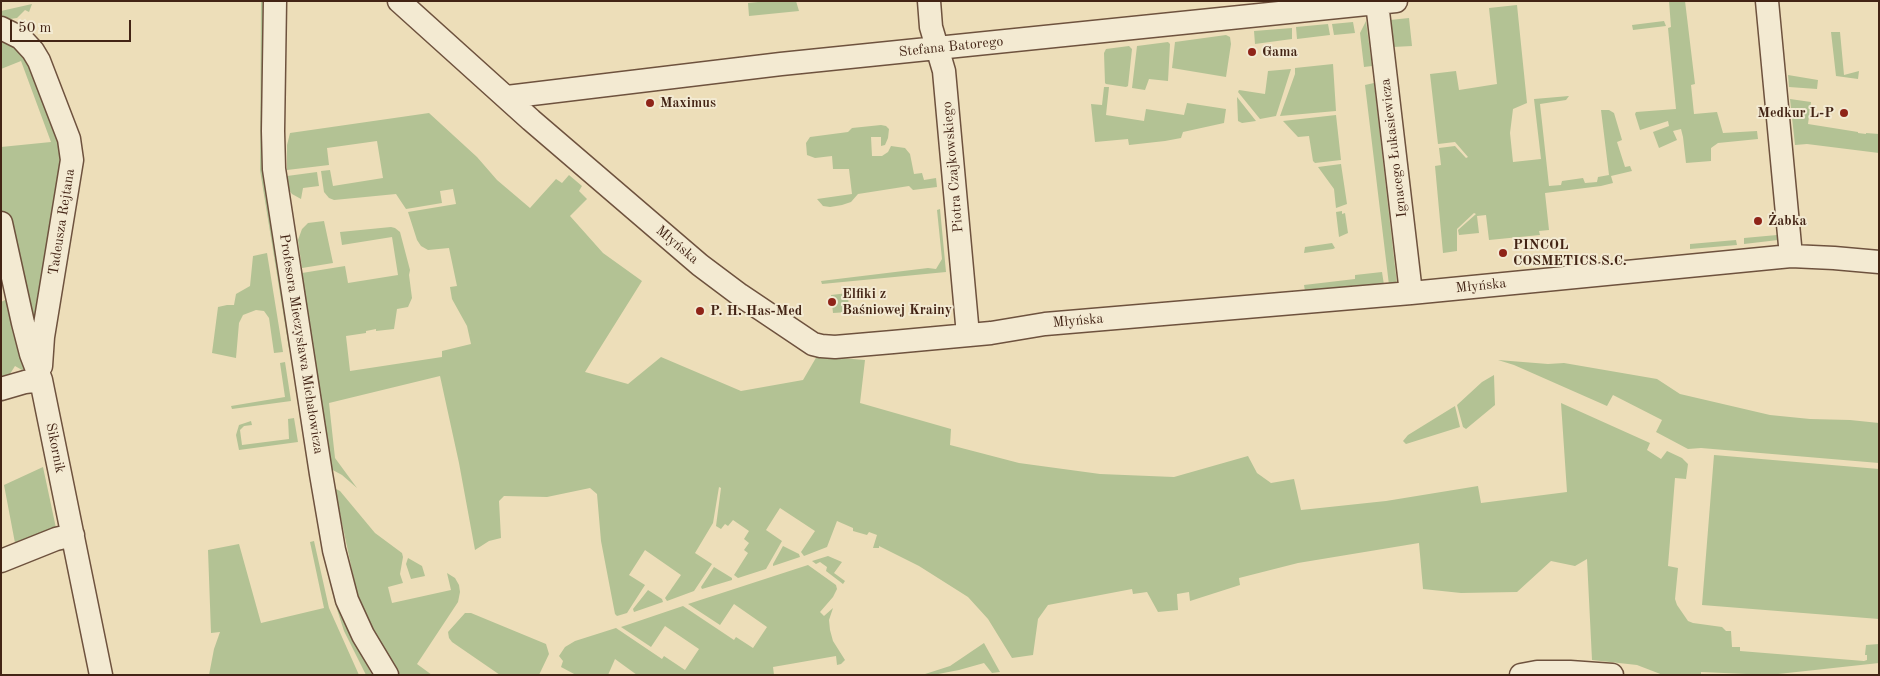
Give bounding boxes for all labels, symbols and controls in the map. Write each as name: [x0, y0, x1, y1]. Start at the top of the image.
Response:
scale bar: [12, 10, 134, 42]
text: 50 m: [18, 21, 52, 36]
street label: Stefana Batorego: [898, 33, 1004, 61]
place label: Gama: [1262, 44, 1298, 60]
marker: Gama: [1246, 46, 1258, 58]
street label: Ignacego Łukasiewicza: [1377, 78, 1411, 218]
place label: Maximus: [660, 95, 716, 111]
marker: Maximus: [644, 97, 656, 109]
street label: Piotra Czajkowskiego: [939, 101, 967, 233]
place label: Medkur L-P: [1757, 105, 1834, 121]
marker: Medkur L-P: [1838, 107, 1850, 119]
street label: Tadeusza Rejtana: [45, 167, 79, 277]
place label: Żabka: [1768, 213, 1807, 229]
marker: Żabka: [1752, 215, 1764, 227]
street label: Młyńska: [652, 222, 702, 268]
street label: Profesora Mieczysława Michałowicza: [275, 233, 327, 455]
place label: PINCOL COSMETICS S.C.: [1513, 237, 1627, 270]
marker: PINCOL COSMETICS S.C.: [1497, 247, 1509, 259]
street label: Młyńska: [1455, 275, 1507, 297]
place label: Elfiki z Baśniowej Krainy: [842, 286, 952, 318]
marker: Elfiki z Baśniowej Krainy: [826, 296, 838, 308]
place label: P. H. Has-Med: [710, 303, 802, 319]
marker: P. H. Has-Med: [694, 305, 706, 317]
street label: Młyńska: [1052, 310, 1104, 332]
street label: Sikornik: [42, 421, 68, 475]

